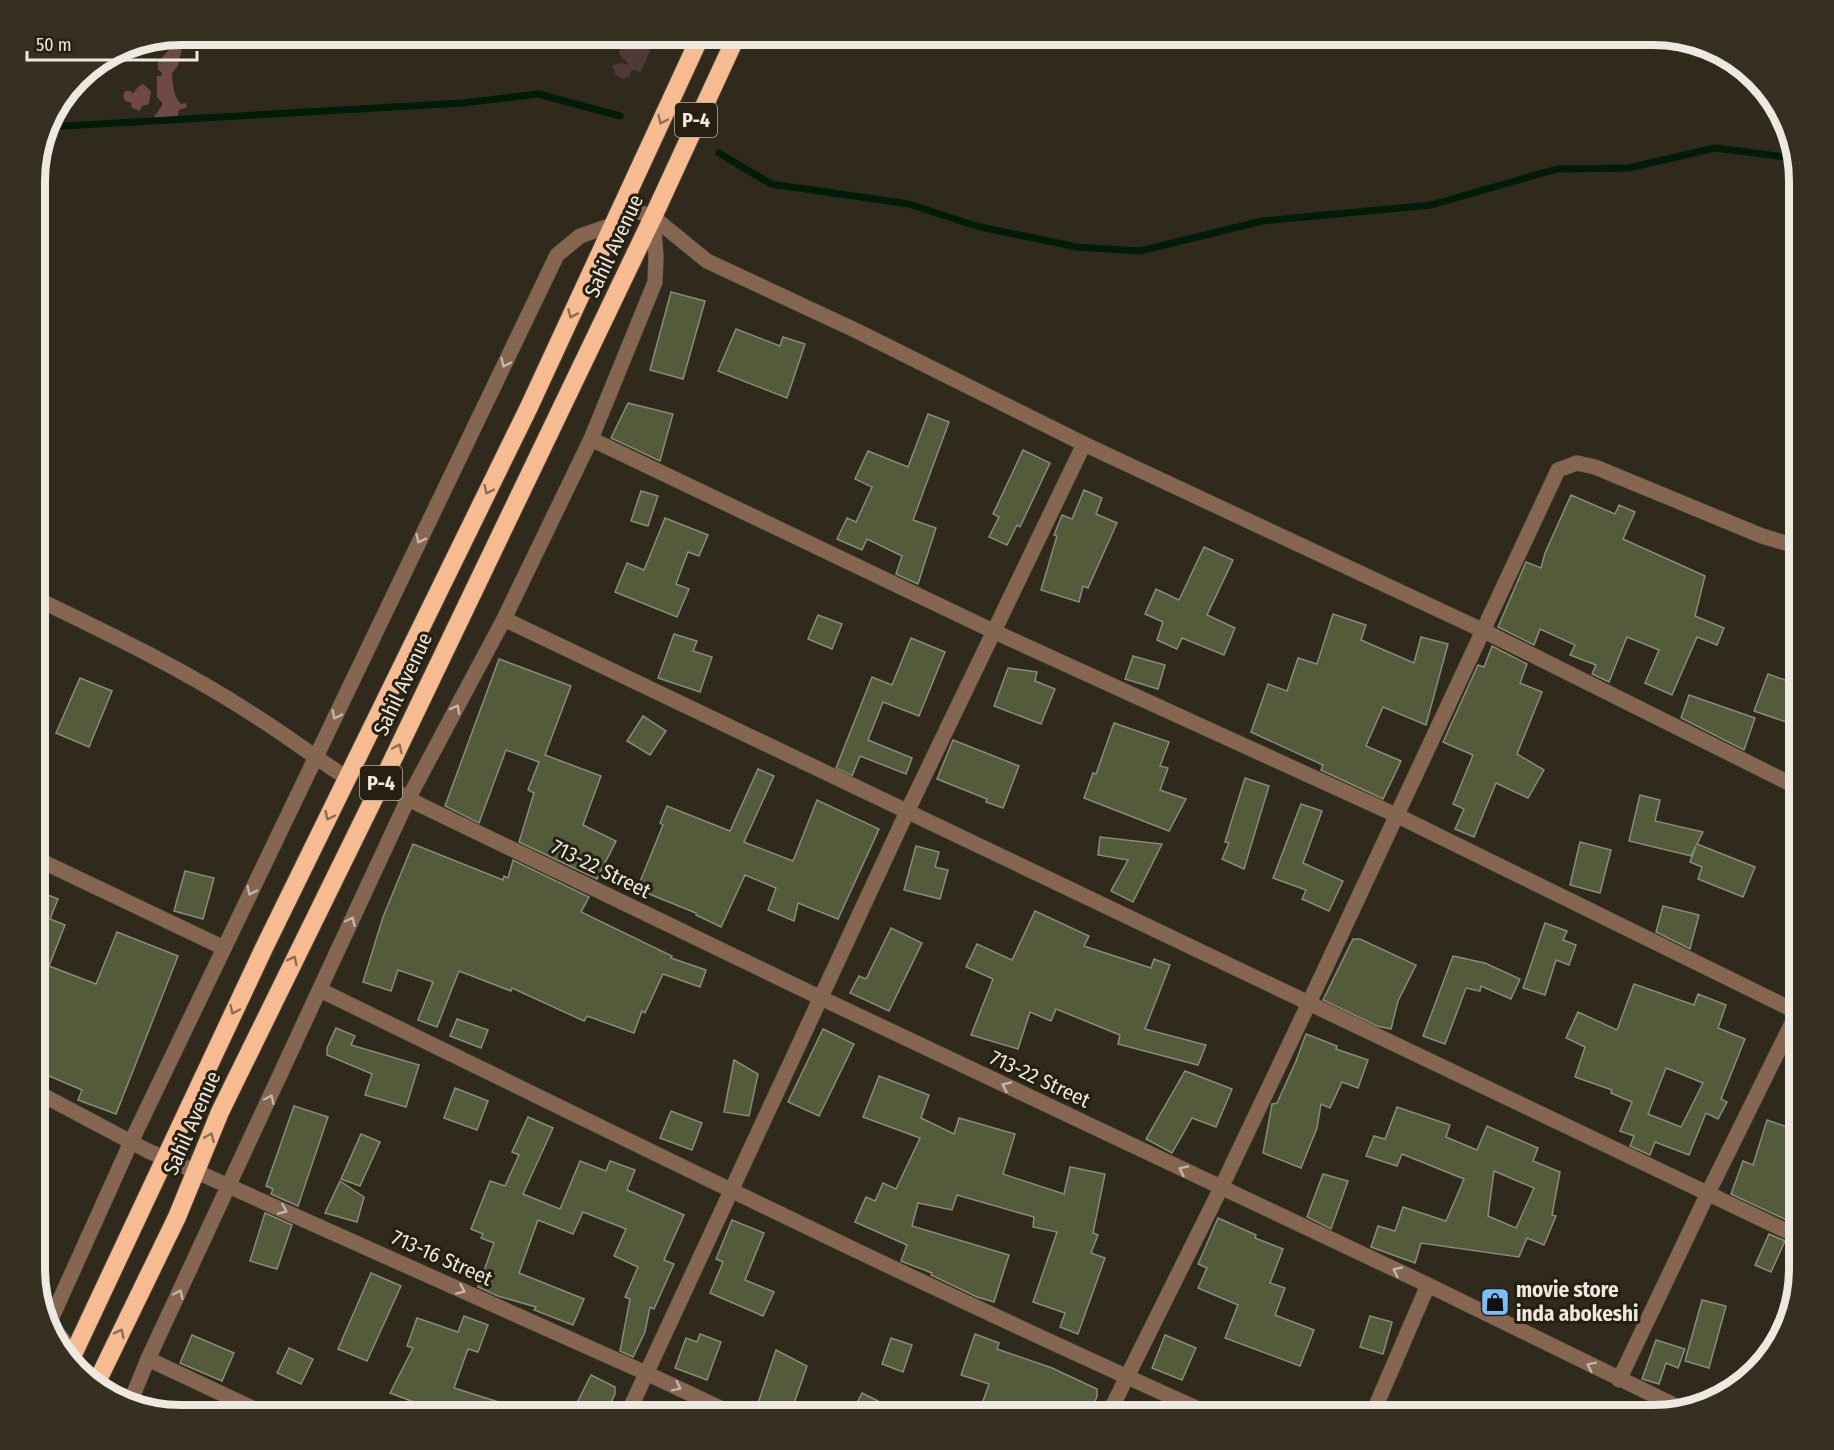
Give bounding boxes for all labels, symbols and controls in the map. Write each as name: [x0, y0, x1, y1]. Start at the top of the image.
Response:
scale bar: [27, 24, 196, 62]
text: 50 m: [36, 34, 72, 56]
road number: P-4: [675, 103, 717, 137]
one-way arrow: [657, 113, 669, 124]
street label: Sahil Avenue: [579, 190, 649, 302]
one-way arrow: [567, 307, 579, 318]
one-way arrow: [500, 357, 512, 368]
one-way arrow: [484, 483, 496, 494]
one-way arrow: [416, 533, 428, 544]
street label: Sahil Avenue: [368, 628, 438, 740]
one-way arrow: [449, 705, 460, 715]
one-way arrow: [331, 708, 343, 719]
one-way arrow: [391, 743, 403, 754]
road number: P-4: [360, 766, 402, 800]
one-way arrow: [324, 809, 336, 820]
street label: 713-22 Street: [547, 834, 655, 904]
one-way arrow: [247, 884, 259, 895]
one-way arrow: [344, 917, 356, 928]
one-way arrow: [286, 956, 298, 967]
one-way arrow: [230, 1003, 242, 1014]
street label: 713-22 Street: [986, 1045, 1094, 1114]
street label: Sahil Avenue: [158, 1067, 226, 1179]
one-way arrow: [1002, 1082, 1013, 1094]
one-way arrow: [262, 1094, 274, 1105]
one-way arrow: [203, 1132, 215, 1143]
one-way arrow: [1178, 1165, 1189, 1177]
one-way arrow: [277, 1203, 288, 1215]
street label: 713-16 Street: [388, 1224, 496, 1292]
one-way arrow: [1393, 1266, 1404, 1278]
place label: movie store inda abokeshi: [1516, 1277, 1638, 1327]
one-way arrow: [455, 1282, 466, 1294]
shop icon: movie store inda abokeshi: [1479, 1286, 1511, 1318]
one-way arrow: [171, 1290, 183, 1301]
one-way arrow: [113, 1328, 124, 1339]
one-way arrow: [1587, 1362, 1597, 1373]
one-way arrow: [671, 1380, 682, 1392]

